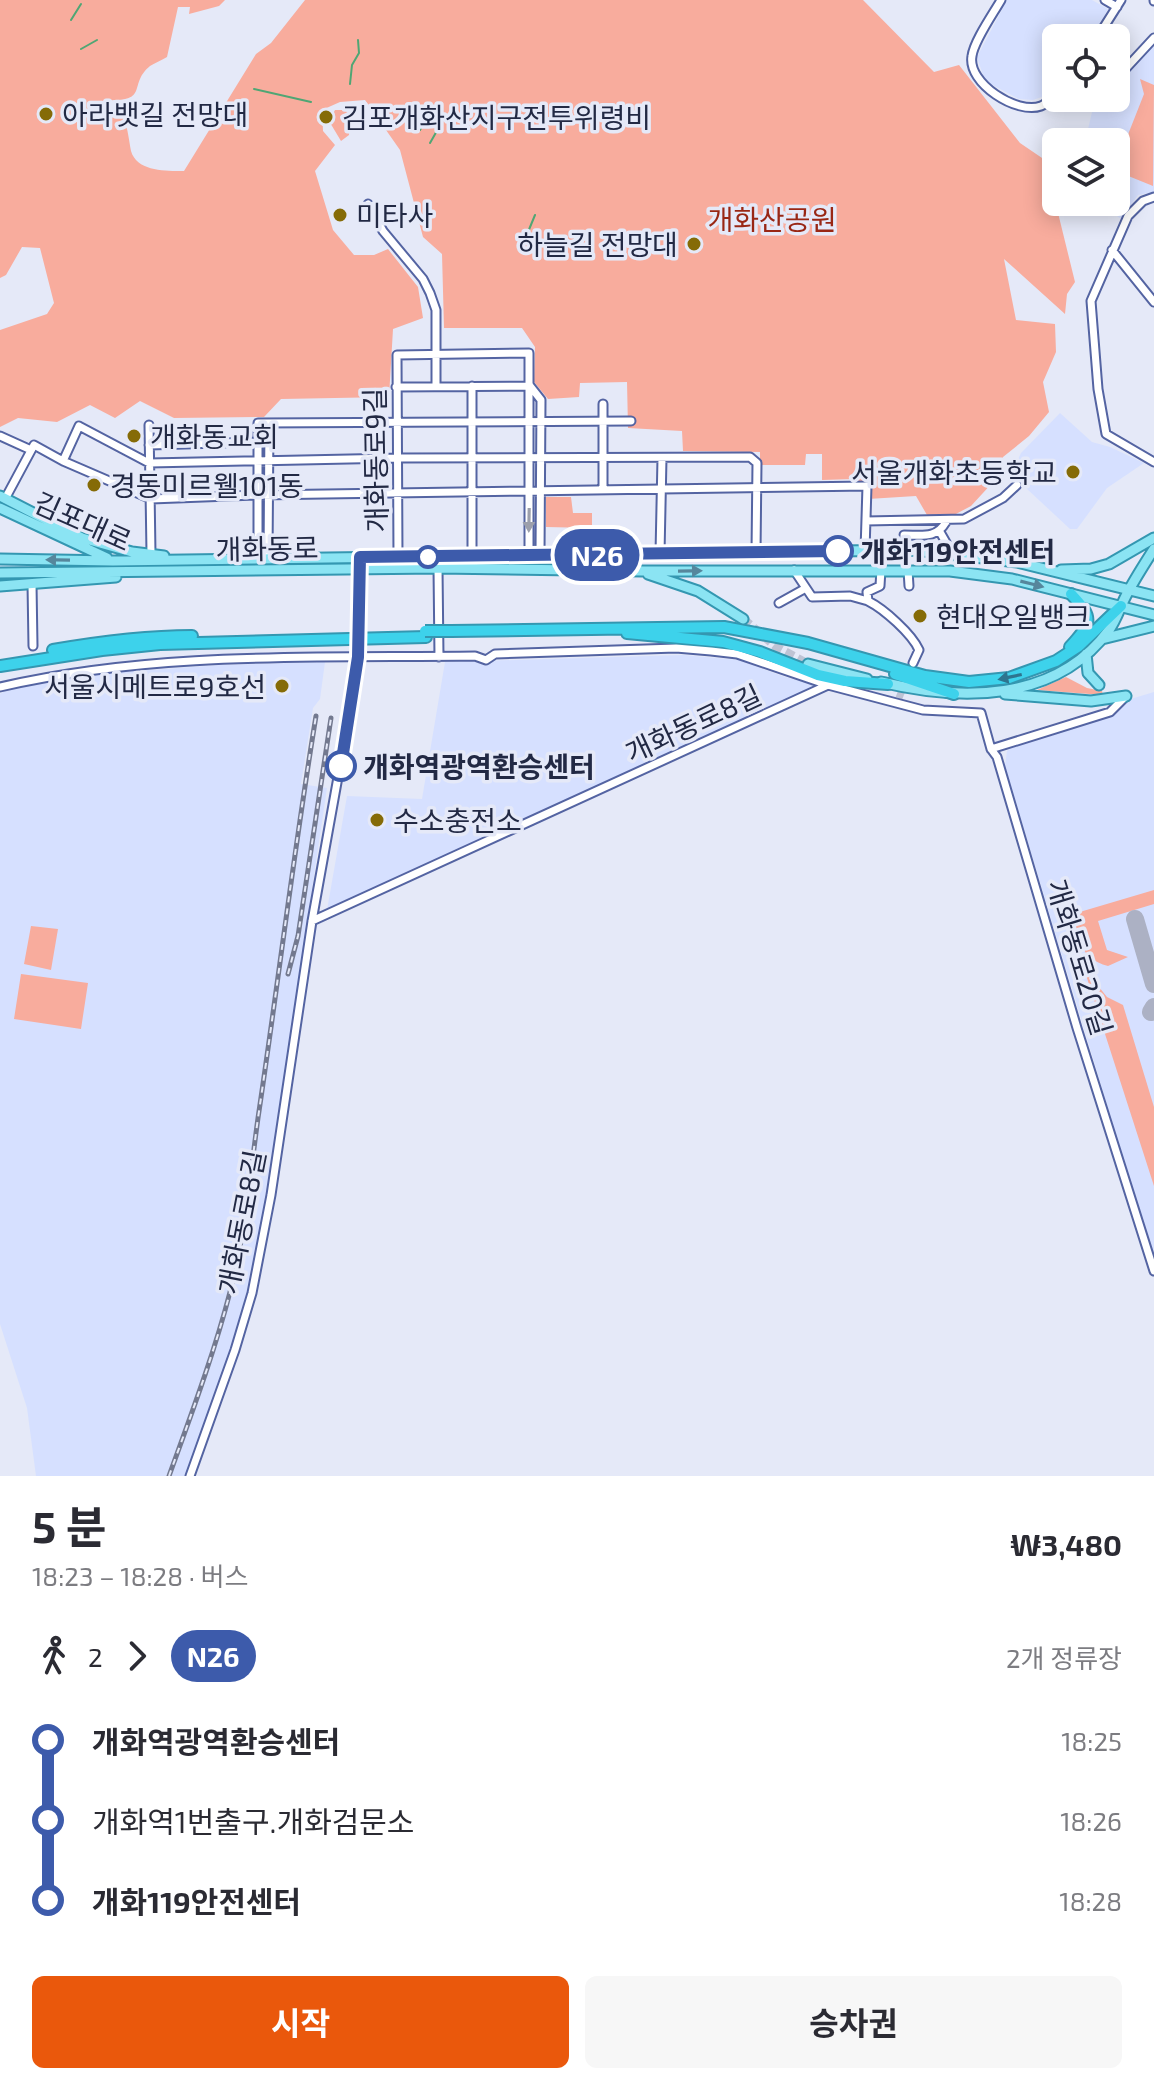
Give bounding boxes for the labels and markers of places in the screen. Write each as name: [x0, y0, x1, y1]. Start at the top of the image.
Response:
place label: 아라뱃길 전망대: [62, 97, 249, 131]
place label: 김포개화산지구전투위령비: [342, 100, 651, 134]
marker: 아라뱃길 전망대: [37, 105, 55, 123]
marker: 김포개화산지구전투위령비: [317, 108, 335, 126]
place label: 미타사: [356, 198, 433, 232]
marker: 미타사: [331, 206, 349, 224]
place label: 하늘길 전망대: [517, 227, 678, 261]
marker: 하늘길 전망대: [685, 235, 703, 253]
place label: 개화동교회: [150, 419, 279, 453]
marker: 개화동교회: [125, 427, 143, 445]
place label: 서울개화초등학교: [851, 455, 1057, 489]
marker: 서울개화초등학교: [1064, 463, 1082, 481]
place label: 경동미르웰101동: [110, 468, 304, 502]
marker: 경동미르웰101동: [85, 476, 103, 494]
place label: 개화119안전센터: [860, 534, 1055, 568]
marker: 개화119안전센터: [823, 536, 853, 566]
unlabelled marker: [417, 546, 439, 568]
place label: 현대오일뱅크: [936, 599, 1091, 633]
marker: 현대오일뱅크: [911, 607, 929, 625]
place label: 서울시메트로9호선: [44, 669, 266, 703]
marker: 서울시메트로9호선: [273, 677, 291, 695]
place label: 개화역광역환승센터: [363, 749, 595, 783]
marker: 개화역광역환승센터: [326, 751, 356, 781]
place label: 수소충전소: [393, 803, 522, 837]
marker: 수소충전소: [368, 811, 386, 829]

